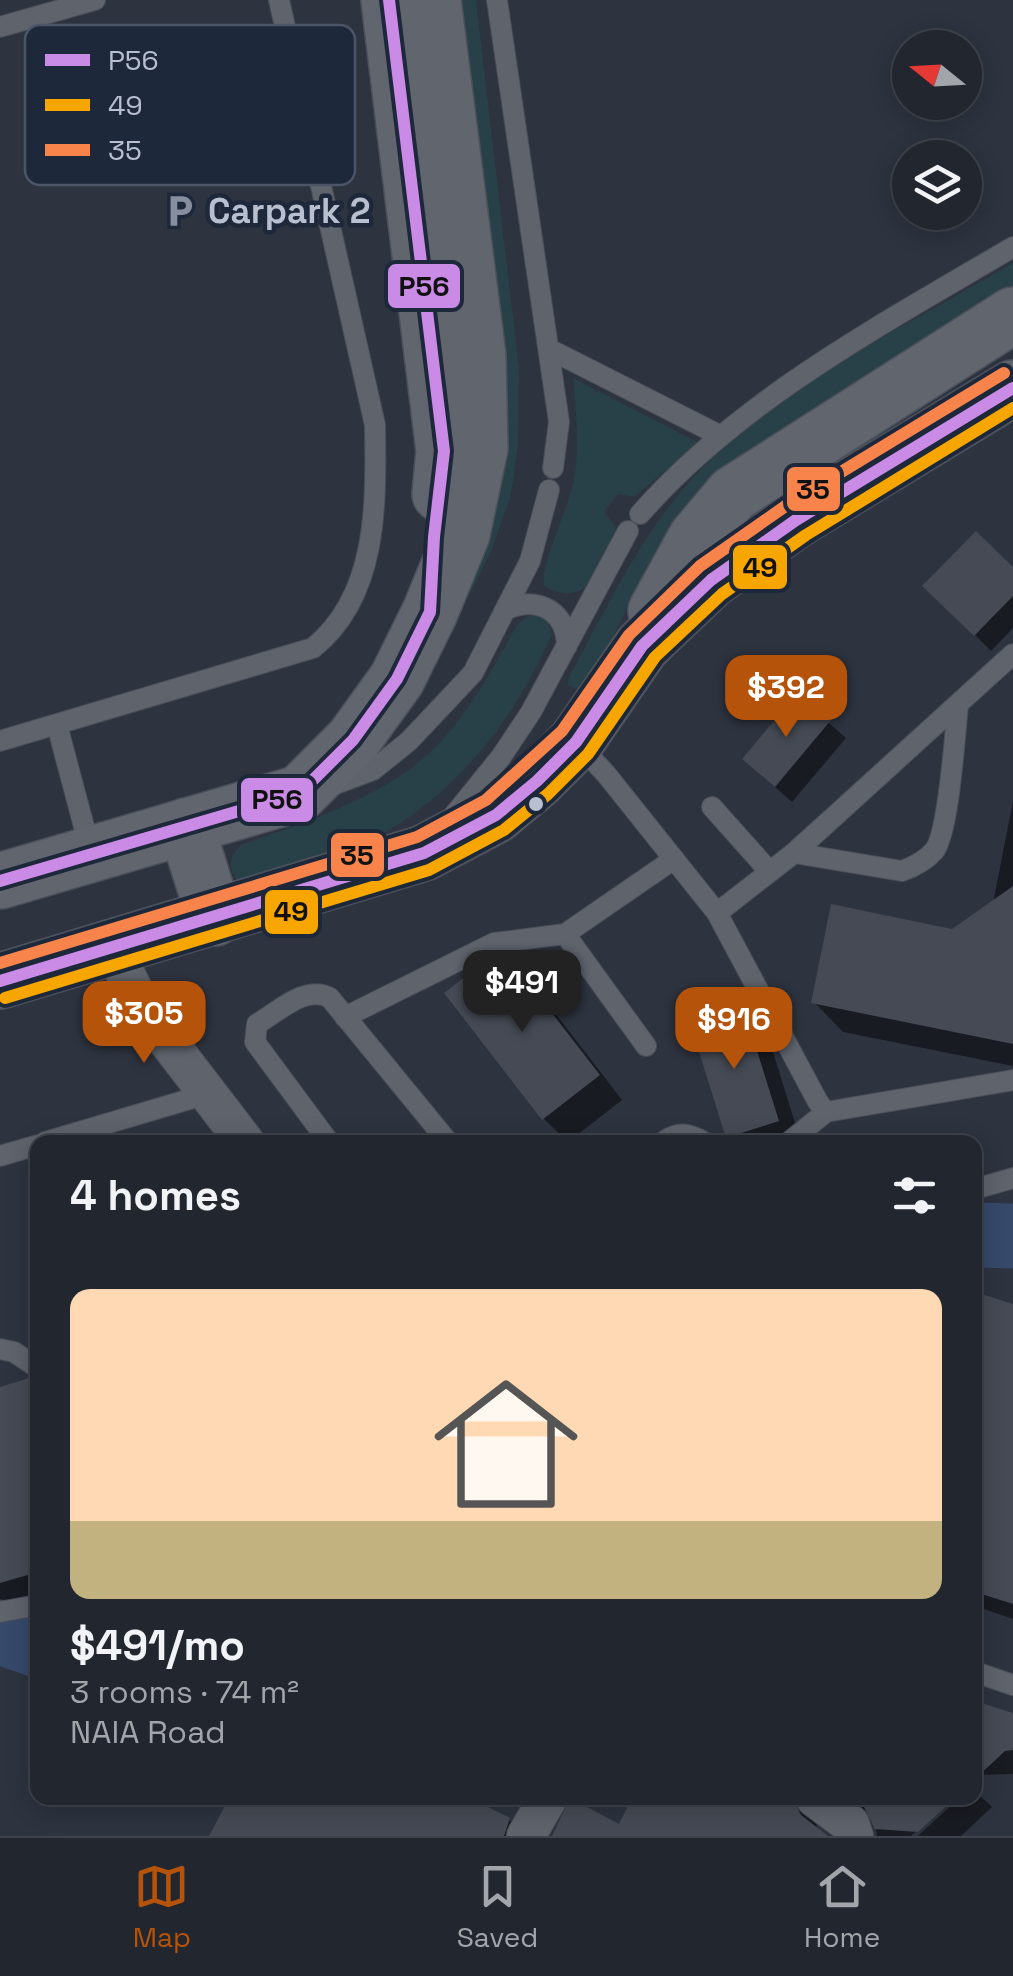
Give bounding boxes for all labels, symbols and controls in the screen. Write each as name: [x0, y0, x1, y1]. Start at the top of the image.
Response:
legend: [25, 25, 355, 185]
north arrow: [892, 30, 982, 120]
map controls: [892, 30, 982, 230]
text: P56: [108, 42, 159, 78]
text: 49: [108, 87, 143, 123]
text: 35: [108, 132, 142, 168]
button: layers: [892, 140, 982, 230]
place label: Carpark 2: [208, 189, 370, 233]
parking icon: Carpark 2: [161, 192, 199, 230]
line badge: P56: [386, 262, 462, 310]
text: P56: [398, 268, 450, 304]
line badge: 35: [785, 465, 842, 513]
text: 35: [796, 471, 830, 507]
line badge: 49: [731, 543, 789, 591]
text: 49: [742, 549, 778, 585]
pin: $392: [727, 655, 845, 740]
text: $392: [747, 667, 825, 707]
line badge: P56: [239, 776, 315, 824]
text: P56: [251, 781, 303, 817]
unlabelled marker: [526, 794, 546, 814]
line badge: 35: [329, 831, 386, 879]
text: 35: [340, 837, 374, 873]
line badge: 49: [263, 888, 320, 936]
text: 49: [273, 893, 309, 929]
pin: $491: [463, 950, 581, 1035]
text: $491: [485, 962, 559, 1002]
pin: $305: [85, 981, 203, 1066]
pin: $916: [675, 987, 793, 1072]
text: $305: [105, 993, 183, 1033]
text: $916: [697, 999, 771, 1039]
icon: filters: [887, 1168, 942, 1223]
text: 4 homes: [70, 1169, 241, 1222]
icon: home: [416, 1354, 596, 1534]
text: $491/mo: [70, 1619, 245, 1672]
text: 3 rooms · 74 m²: [70, 1672, 299, 1712]
text: NAIA Road: [70, 1712, 226, 1752]
tab: Map: [133, 1859, 191, 1955]
tab: Saved: [457, 1859, 538, 1955]
tab: Home: [804, 1859, 880, 1955]

